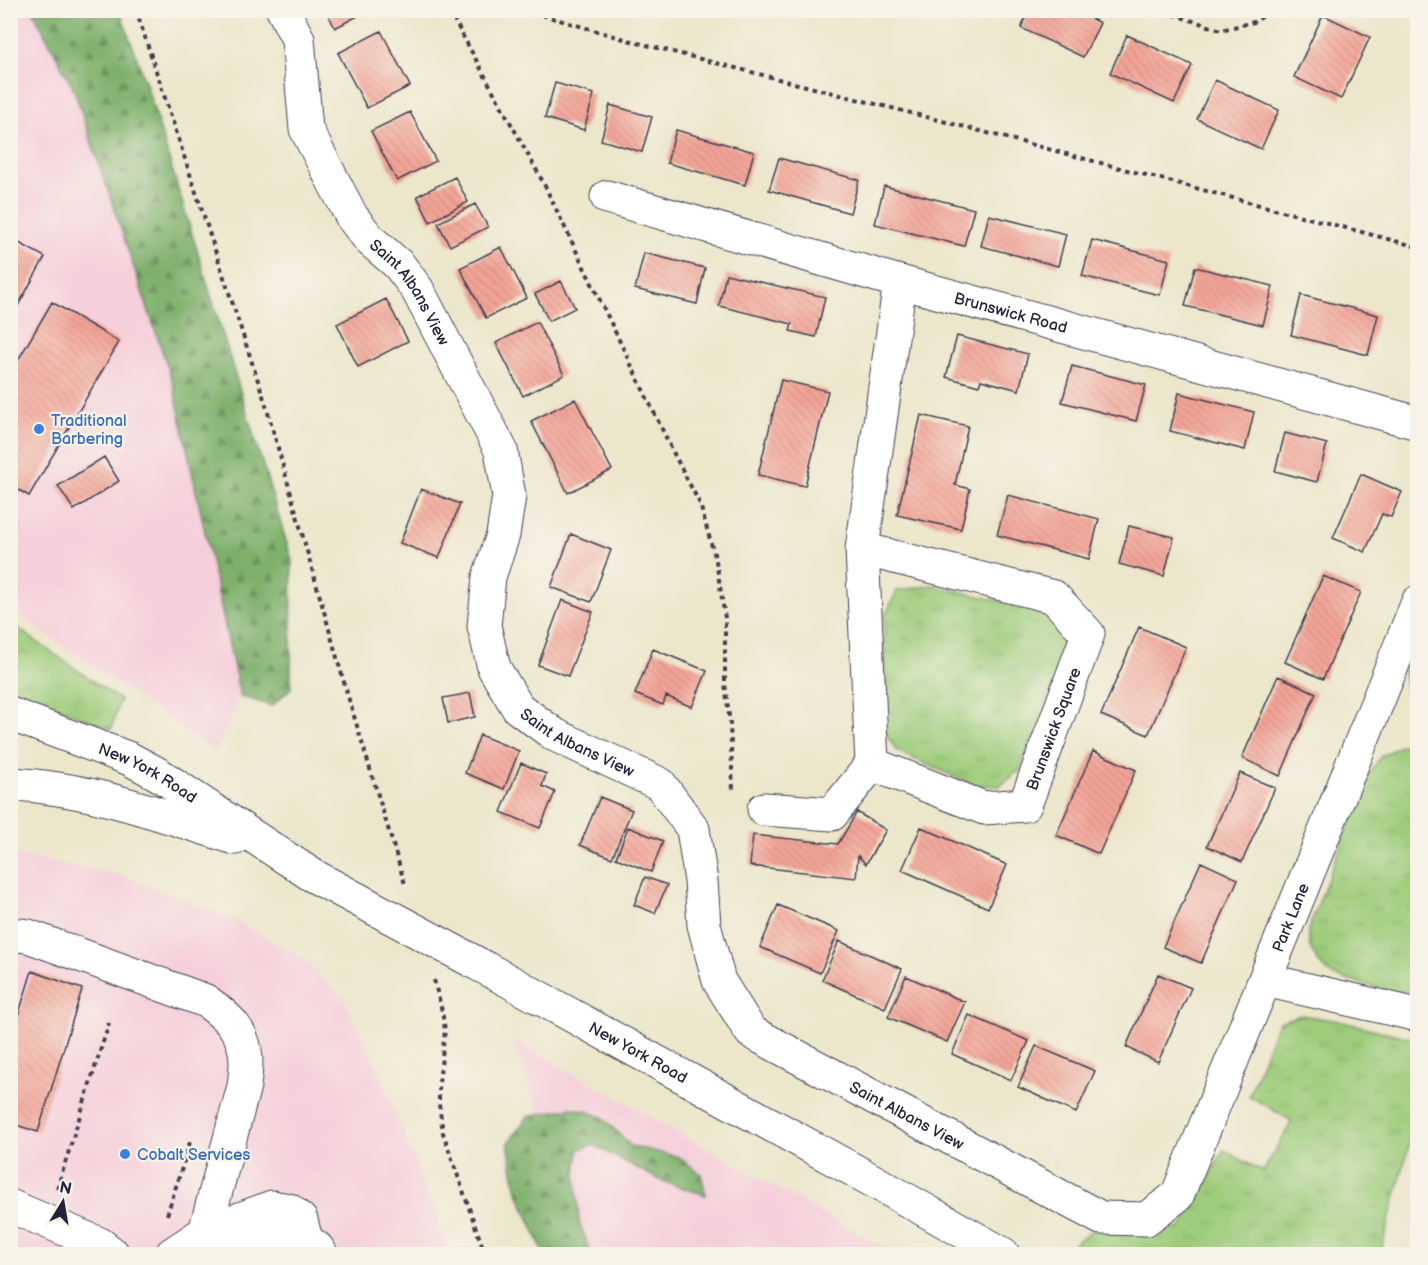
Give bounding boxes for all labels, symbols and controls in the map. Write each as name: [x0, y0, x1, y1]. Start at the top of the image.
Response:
street label: Saint Albans View: [365, 236, 453, 349]
street label: Brunswick Road: [952, 289, 1069, 338]
place label: Traditional Barbering: [51, 412, 127, 449]
marker: Traditional Barbering: [32, 422, 46, 436]
street label: Brunswick Square: [1023, 665, 1086, 793]
street label: Saint Albans View: [516, 705, 637, 782]
street label: New York Road: [95, 740, 200, 808]
street label: Park Lane: [1269, 880, 1314, 955]
street label: New York Road: [585, 1019, 690, 1088]
street label: Saint Albans View: [846, 1078, 967, 1155]
place label: Cobalt Services: [137, 1146, 250, 1165]
marker: Cobalt Services: [118, 1147, 132, 1161]
north arrow: [33, 1172, 93, 1232]
text: N: [58, 1178, 73, 1199]

